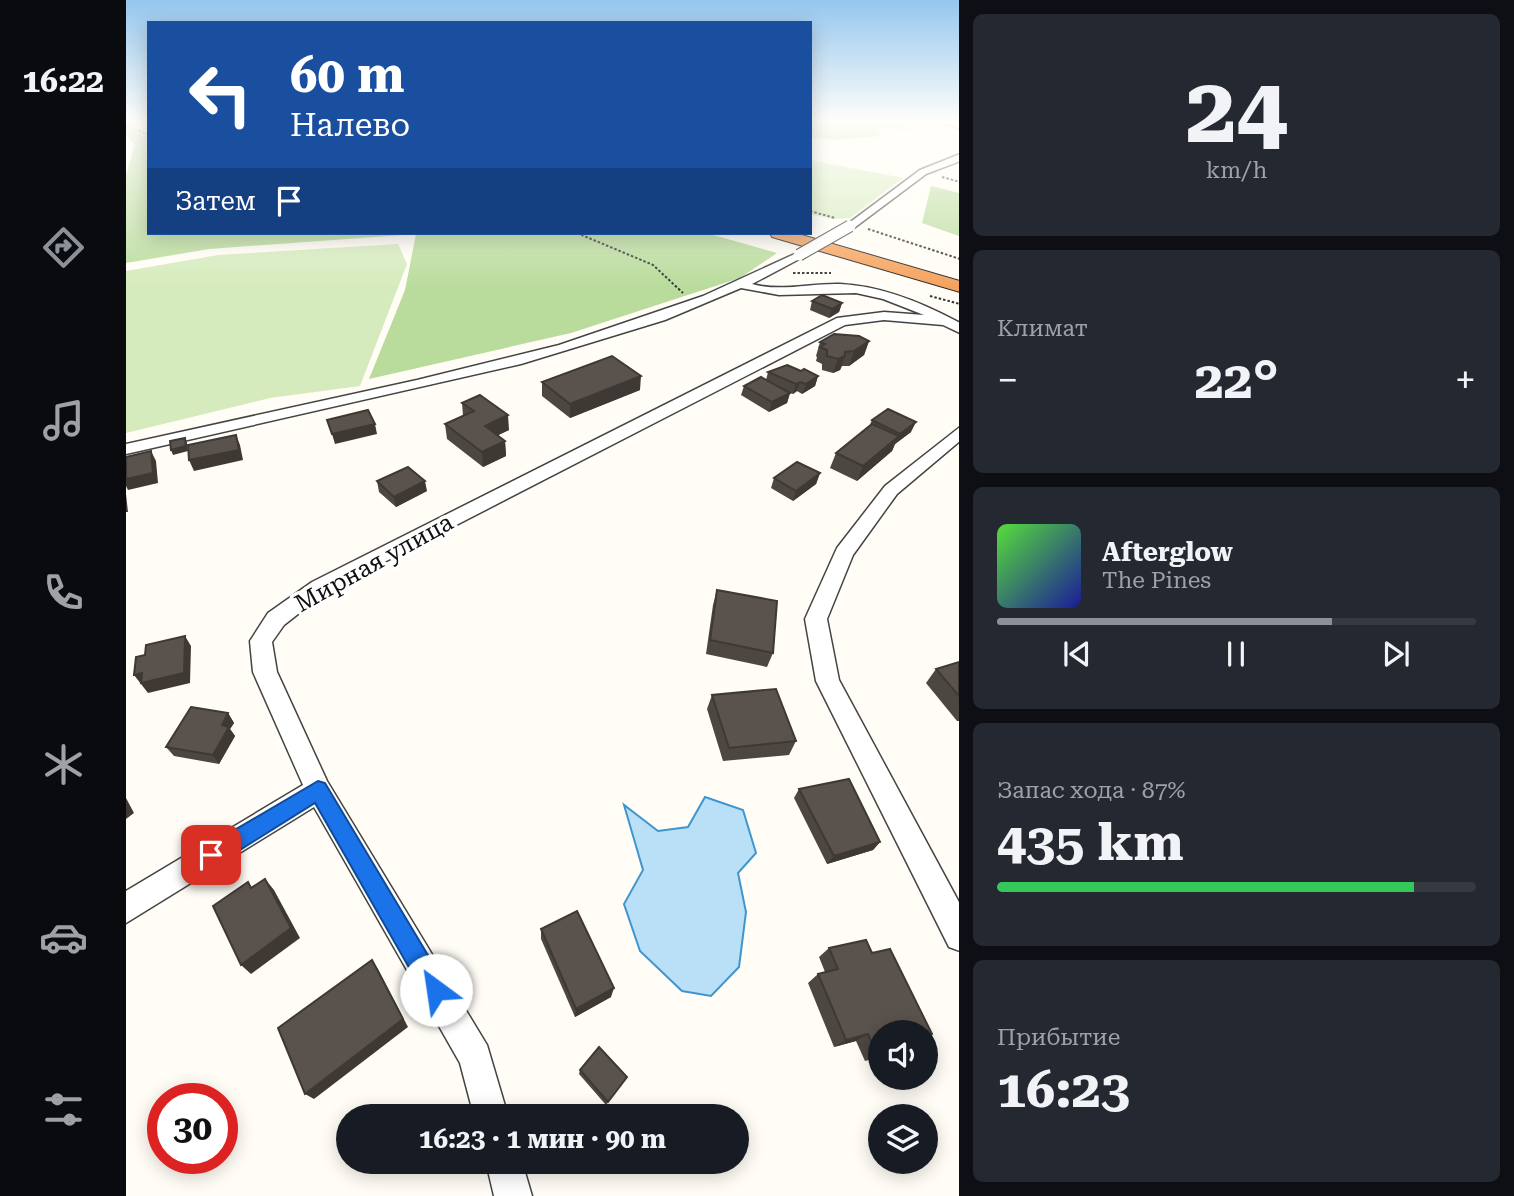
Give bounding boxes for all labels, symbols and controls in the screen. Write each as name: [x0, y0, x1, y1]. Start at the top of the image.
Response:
text: 60 m: [290, 47, 405, 104]
icon: left: [175, 49, 266, 140]
text: 24: [1186, 58, 1287, 164]
text: 16:22: [22, 62, 104, 100]
text: Налево: [290, 106, 410, 144]
text: km/h: [1206, 157, 1267, 184]
icon: arrive: [270, 182, 308, 220]
text: Затем: [175, 186, 256, 216]
icon: directions: [39, 223, 88, 272]
text: Климат: [997, 315, 1088, 342]
text: 22°: [1194, 350, 1279, 411]
text: −: [997, 358, 1018, 402]
text: +: [1455, 358, 1476, 402]
icon: music: [39, 396, 88, 445]
street label: Мирная улица: [290, 508, 458, 618]
text: Afterglow: [1102, 537, 1233, 567]
text: The Pines: [1102, 567, 1211, 594]
icon: phone: [39, 568, 88, 617]
icon: previous: [1058, 635, 1096, 673]
icon: pause: [1217, 635, 1255, 673]
icon: next: [1377, 635, 1415, 673]
icon: climate: [39, 740, 88, 789]
text: Запас хода · 87%: [997, 777, 1186, 804]
text: 435 km: [997, 812, 1184, 873]
pin: [181, 825, 241, 885]
icon: arrive: [192, 836, 230, 874]
icon: car: [39, 913, 88, 962]
position arrow: [399, 953, 473, 1027]
map controls: [868, 1020, 938, 1174]
button: sound: [868, 1020, 938, 1090]
text: Прибытие: [997, 1024, 1120, 1051]
text: 16:23: [997, 1059, 1130, 1120]
speed limit sign: 30: [147, 1083, 238, 1174]
icon: filters: [39, 1085, 88, 1134]
button: layers: [868, 1104, 938, 1174]
text: 16:23 · 1 мин · 90 m: [419, 1124, 666, 1154]

